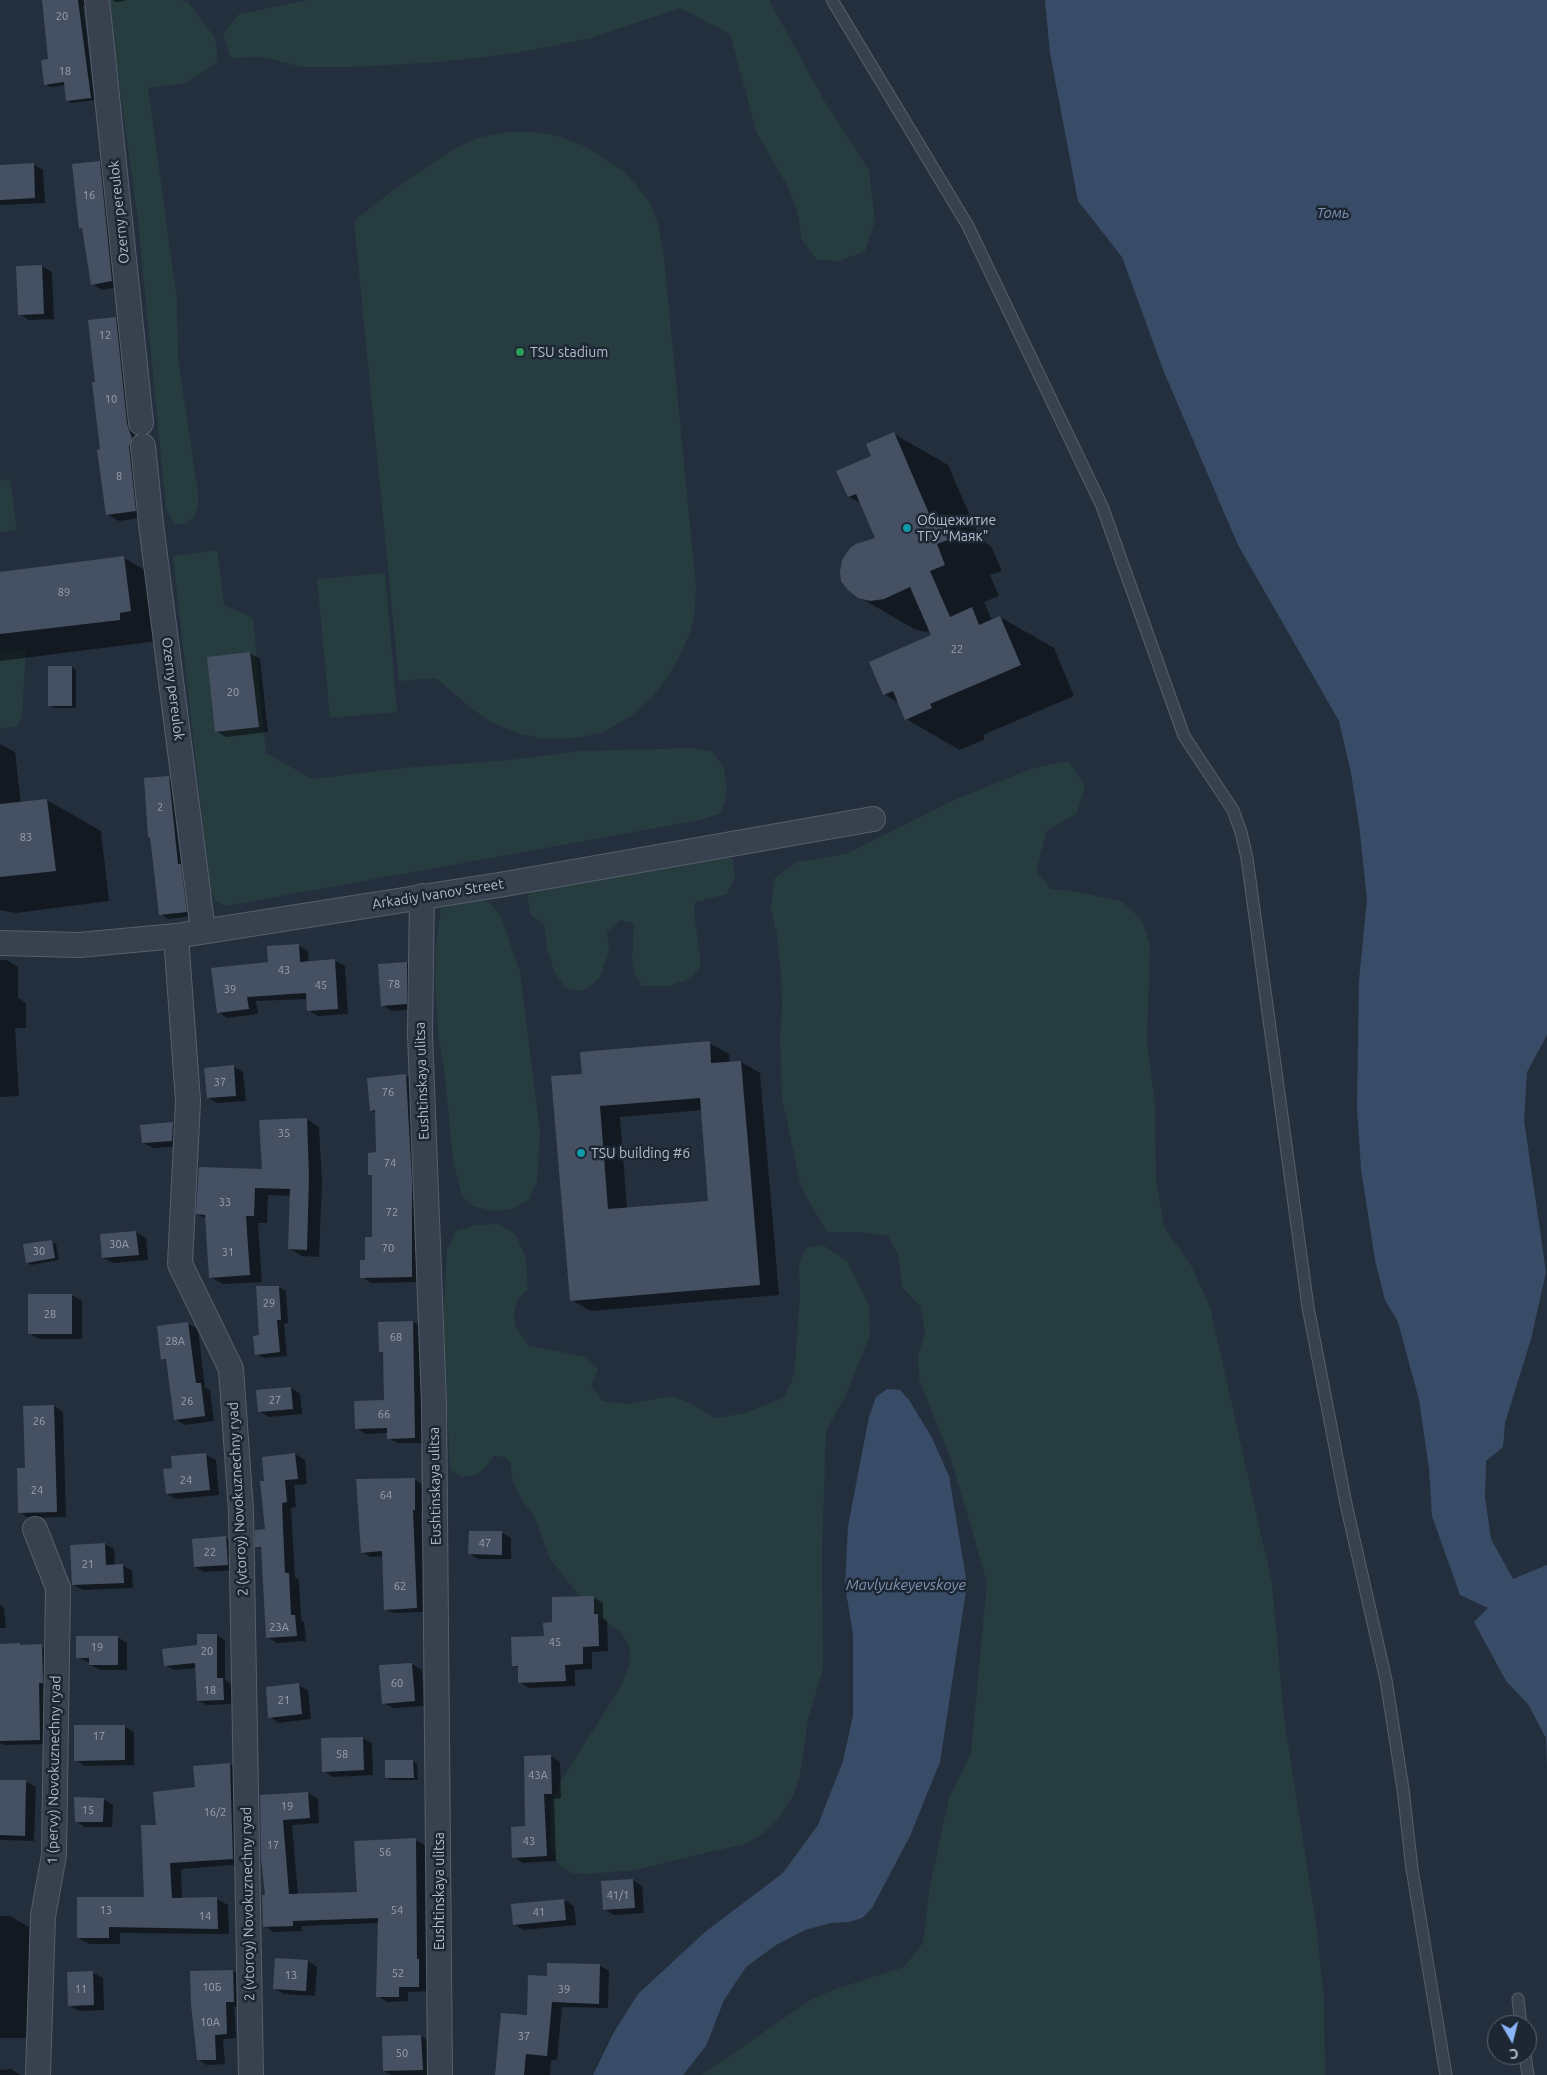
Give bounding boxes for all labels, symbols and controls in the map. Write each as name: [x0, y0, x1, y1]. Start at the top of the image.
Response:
house number: 20: [56, 9, 68, 23]
house number: 18: [59, 64, 71, 78]
street label: Ozerny pereulok: [105, 159, 133, 265]
house number: 16: [83, 188, 95, 202]
water label: Томь: [1316, 204, 1350, 222]
house number: 12: [99, 328, 111, 342]
place label: TSU stadium: [530, 344, 608, 360]
marker: TSU stadium: [514, 346, 526, 358]
house number: 10: [105, 392, 117, 406]
house number: 8: [116, 469, 122, 483]
place label: Общежитие ТГУ "Маяк": [917, 512, 996, 544]
marker: Общежитие ТГУ "Маяк": [901, 522, 913, 534]
house number: 89: [58, 585, 70, 599]
street label: Ozerny pereulok: [158, 636, 188, 742]
house number: 22: [951, 642, 963, 656]
house number: 20: [227, 685, 239, 699]
house number: 2: [157, 800, 163, 814]
house number: 83: [20, 830, 32, 844]
street label: Arkadiy Ivanov Street: [371, 875, 505, 913]
house number: 43: [278, 963, 290, 977]
house number: 78: [388, 977, 400, 991]
house number: 45: [315, 978, 327, 992]
house number: 39: [224, 982, 236, 996]
street label: Eushtinskaya ulitsa: [412, 1022, 432, 1140]
house number: 37: [214, 1075, 226, 1089]
house number: 76: [382, 1085, 394, 1099]
house number: 35: [278, 1126, 290, 1140]
place label: TSU building #6: [591, 1145, 690, 1161]
marker: TSU building #6: [575, 1147, 587, 1159]
house number: 74: [384, 1156, 396, 1170]
house number: 33: [219, 1195, 231, 1209]
house number: 72: [386, 1205, 398, 1219]
house number: 30А: [109, 1237, 129, 1251]
house number: 70: [382, 1241, 394, 1255]
house number: 30: [33, 1244, 45, 1258]
house number: 31: [222, 1245, 234, 1259]
house number: 29: [263, 1296, 275, 1310]
house number: 28: [44, 1307, 56, 1321]
house number: 68: [390, 1330, 402, 1344]
house number: 28А: [165, 1334, 185, 1348]
house number: 27: [269, 1393, 281, 1407]
house number: 26: [181, 1394, 193, 1408]
street label: 2 (vtoroy) Novokuznechny ryad: [225, 1402, 251, 1596]
house number: 66: [378, 1407, 390, 1421]
house number: 26: [33, 1414, 45, 1428]
street label: Eushtinskaya ulitsa: [426, 1427, 444, 1545]
house number: 24: [180, 1473, 192, 1487]
house number: 24: [31, 1483, 43, 1497]
house number: 64: [380, 1488, 392, 1502]
house number: 47: [479, 1536, 491, 1550]
house number: 22: [204, 1545, 216, 1559]
house number: 21: [82, 1557, 94, 1571]
water label: Mavlyukeyevskoye: [846, 1576, 966, 1594]
house number: 62: [394, 1579, 406, 1593]
house number: 23А: [269, 1620, 289, 1634]
house number: 45: [549, 1635, 561, 1649]
house number: 19: [91, 1640, 103, 1654]
house number: 20: [201, 1644, 213, 1658]
street label: 1 (pervy) Novokuznechny ryad: [44, 1675, 64, 1865]
house number: 60: [391, 1676, 403, 1690]
house number: 18: [204, 1683, 216, 1697]
house number: 21: [278, 1693, 290, 1707]
house number: 17: [93, 1729, 105, 1743]
house number: 58: [336, 1747, 348, 1761]
house number: 43А: [528, 1768, 548, 1782]
house number: 19: [281, 1799, 293, 1813]
house number: 15: [82, 1803, 94, 1817]
house number: 16/2: [204, 1805, 226, 1819]
street label: 2 (vtoroy) Novokuznechny ryad: [238, 1807, 258, 2001]
street label: Eushtinskaya ulitsa: [431, 1832, 447, 1950]
house number: 43: [523, 1834, 535, 1848]
house number: 17: [267, 1838, 279, 1852]
house number: 56: [379, 1845, 391, 1859]
house number: 41/1: [607, 1888, 629, 1902]
house number: 13: [100, 1903, 112, 1917]
house number: 54: [391, 1903, 403, 1917]
house number: 41: [533, 1905, 545, 1919]
house number: 14: [199, 1909, 211, 1923]
house number: 52: [392, 1966, 404, 1980]
house number: 13: [285, 1968, 297, 1982]
house number: 10Б: [202, 1980, 222, 1994]
house number: 11: [75, 1982, 87, 1996]
house number: 39: [558, 1982, 570, 1996]
house number: 10А: [200, 2015, 220, 2029]
north arrow: [1487, 2015, 1537, 2065]
house number: 37: [518, 2029, 530, 2043]
text: С: [1508, 2045, 1520, 2062]
house number: 50: [396, 2046, 408, 2060]

